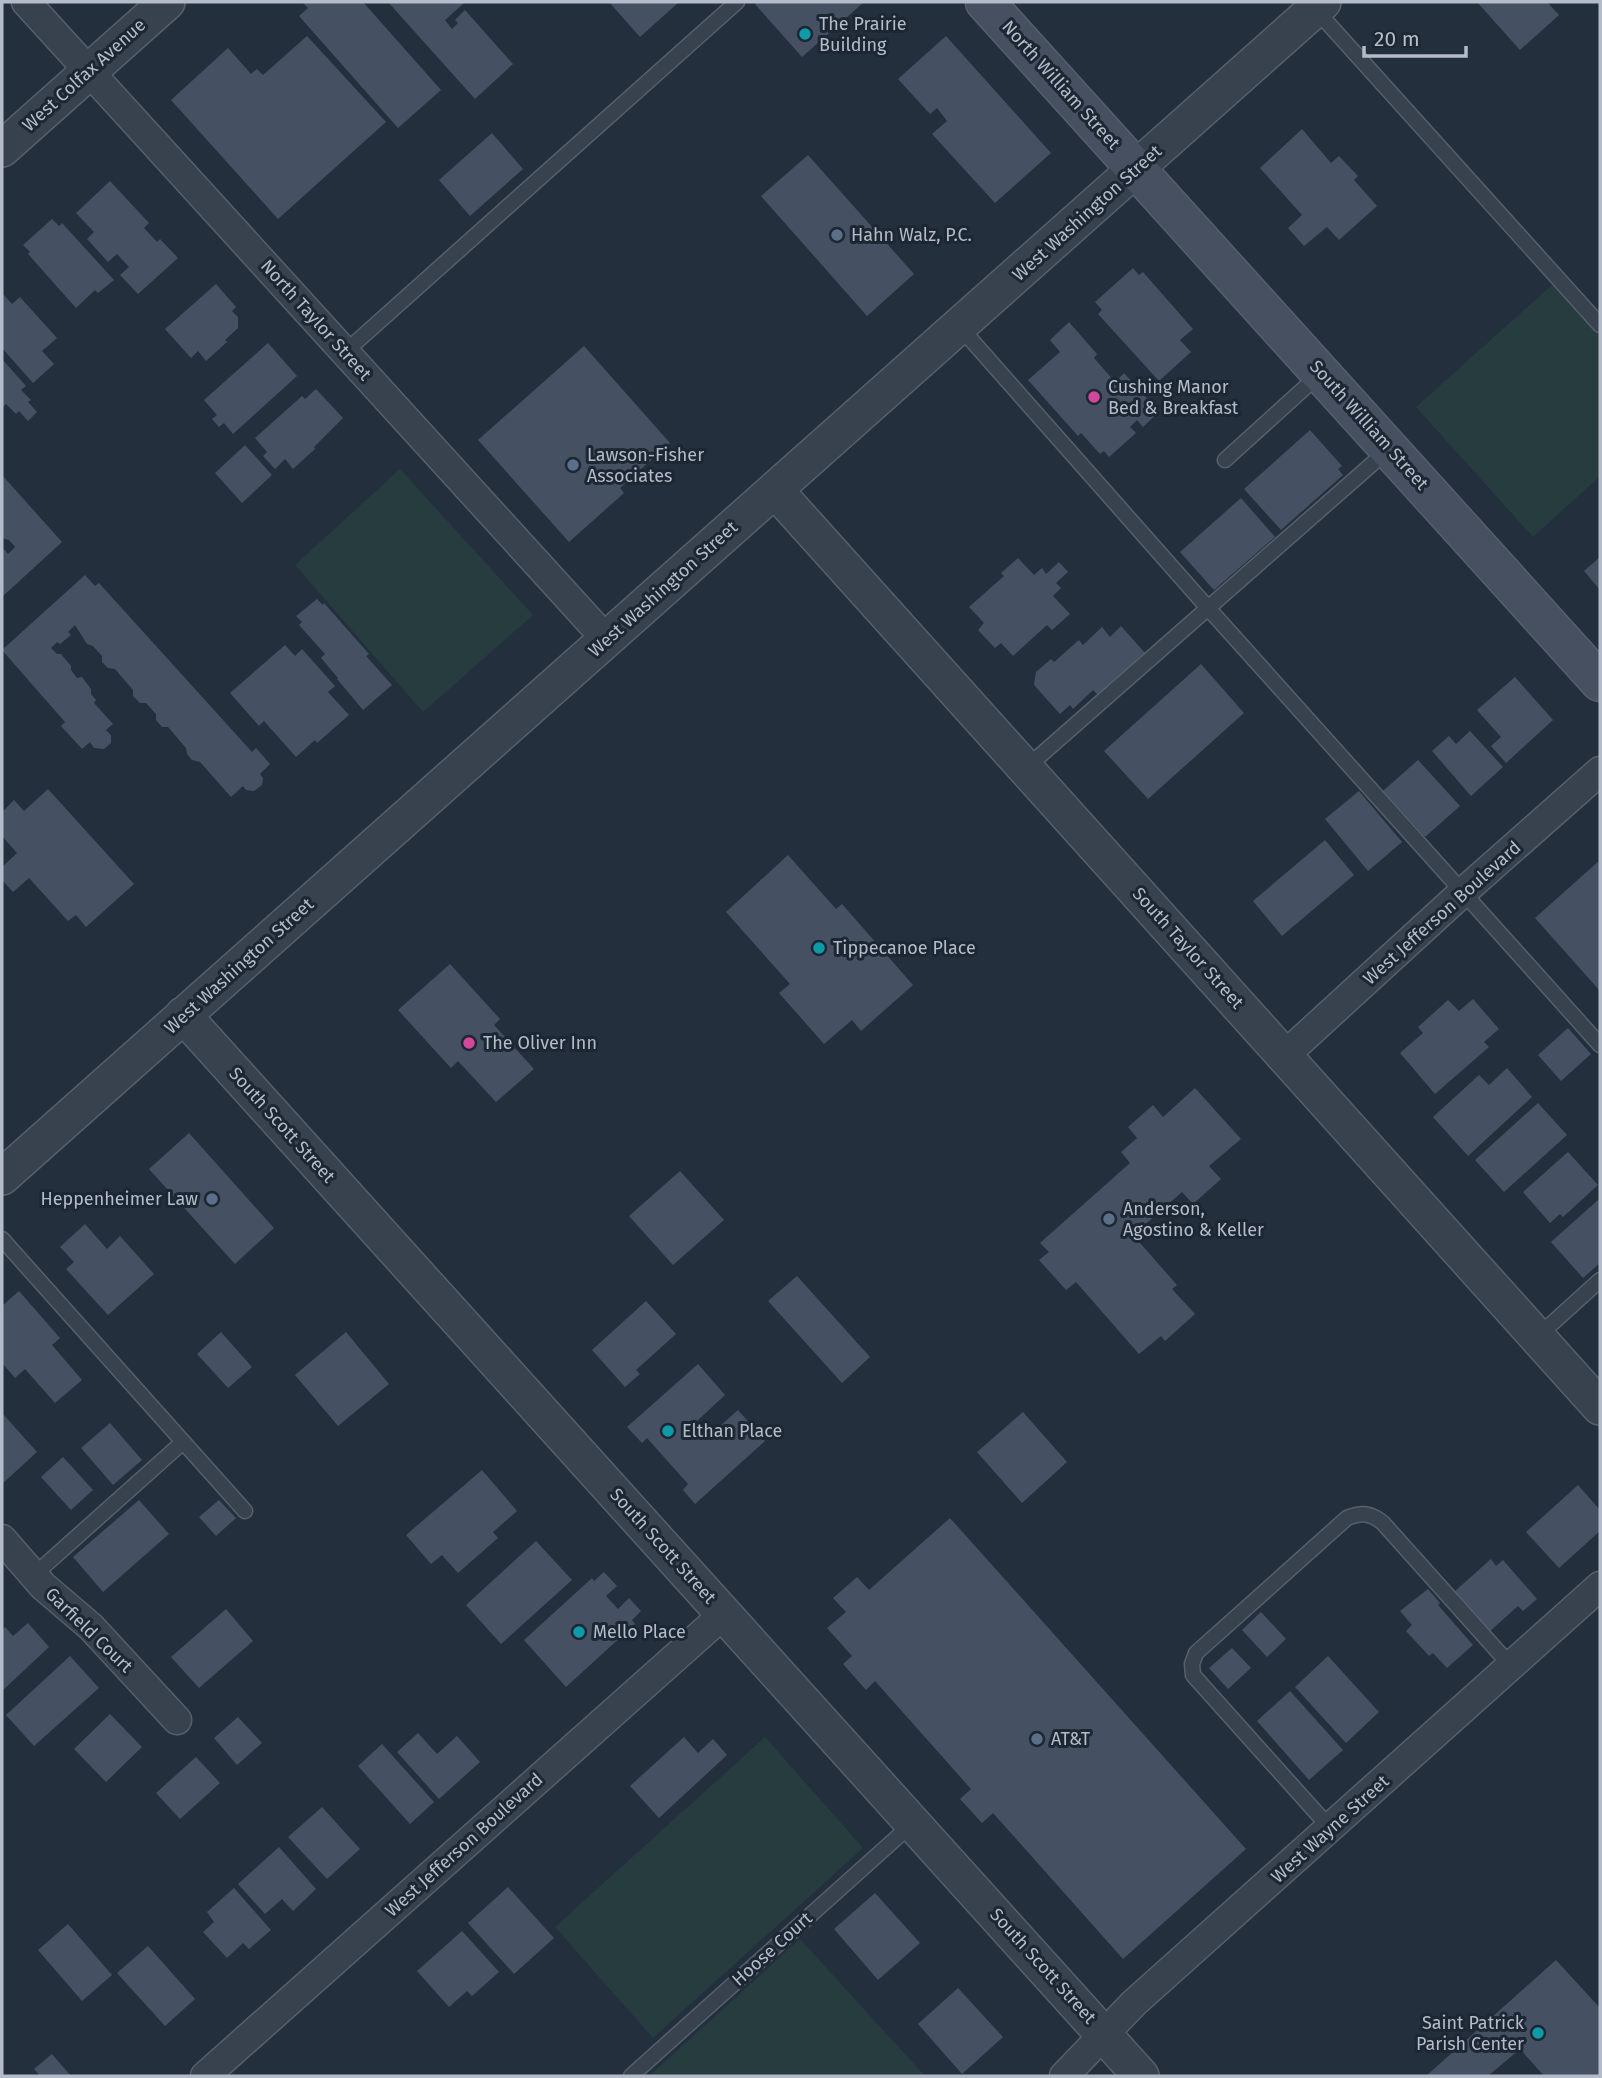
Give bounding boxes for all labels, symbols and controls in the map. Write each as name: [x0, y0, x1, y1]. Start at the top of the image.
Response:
place label: The Prairie Building: [819, 13, 907, 56]
street label: West Colfax Avenue: [18, 14, 150, 136]
scale bar: [1364, 14, 1466, 58]
street label: North William Street: [997, 16, 1125, 154]
marker: The Prairie Building: [797, 26, 813, 42]
text: 20 m: [1374, 26, 1420, 52]
street label: West Washington Street: [1008, 140, 1166, 286]
place label: Hahn Walz, P.C.: [851, 224, 972, 246]
marker: Hahn Walz, P.C.: [829, 227, 845, 243]
street label: North Taylor Street: [256, 255, 376, 385]
street label: South William Street: [1305, 356, 1433, 495]
place label: Cushing Manor Bed & Breakfast: [1108, 376, 1239, 419]
marker: Cushing Manor Bed & Breakfast: [1086, 389, 1102, 405]
place label: Lawson-Fisher Associates: [587, 444, 704, 487]
marker: Lawson-Fisher Associates: [565, 457, 581, 473]
street label: West Washington Street: [584, 516, 742, 662]
street label: West Jefferson Boulevard: [1359, 836, 1525, 990]
street label: South Taylor Street: [1128, 883, 1249, 1014]
street label: West Washington Street: [160, 893, 318, 1039]
place label: Tippecanoe Place: [833, 937, 976, 959]
marker: Tippecanoe Place: [811, 940, 827, 956]
place label: The Oliver Inn: [483, 1032, 597, 1054]
marker: The Oliver Inn: [461, 1035, 477, 1051]
street label: South Scott Street: [224, 1063, 340, 1188]
place label: Heppenheimer Law: [40, 1188, 198, 1210]
marker: Heppenheimer Law: [204, 1191, 220, 1207]
place label: Anderson, Agostino & Keller: [1123, 1198, 1264, 1241]
marker: Anderson, Agostino & Keller: [1101, 1211, 1117, 1227]
place label: Elthan Place: [682, 1420, 782, 1442]
marker: Elthan Place: [660, 1423, 676, 1439]
street label: South Scott Street: [605, 1484, 721, 1609]
street label: Garfield Court: [41, 1583, 138, 1678]
place label: Mello Place: [593, 1621, 686, 1643]
marker: Mello Place: [571, 1624, 587, 1640]
place label: AT&T: [1051, 1728, 1091, 1750]
marker: AT&T: [1029, 1731, 1045, 1747]
street label: West Jefferson Boulevard: [381, 1768, 547, 1922]
street label: West Wayne Street: [1267, 1770, 1394, 1888]
street label: South Scott Street: [985, 1904, 1101, 2029]
street label: Hoose Court: [727, 1907, 817, 1991]
place label: Saint Patrick Parish Center: [1416, 2012, 1525, 2055]
marker: Saint Patrick Parish Center: [1530, 2025, 1546, 2041]

